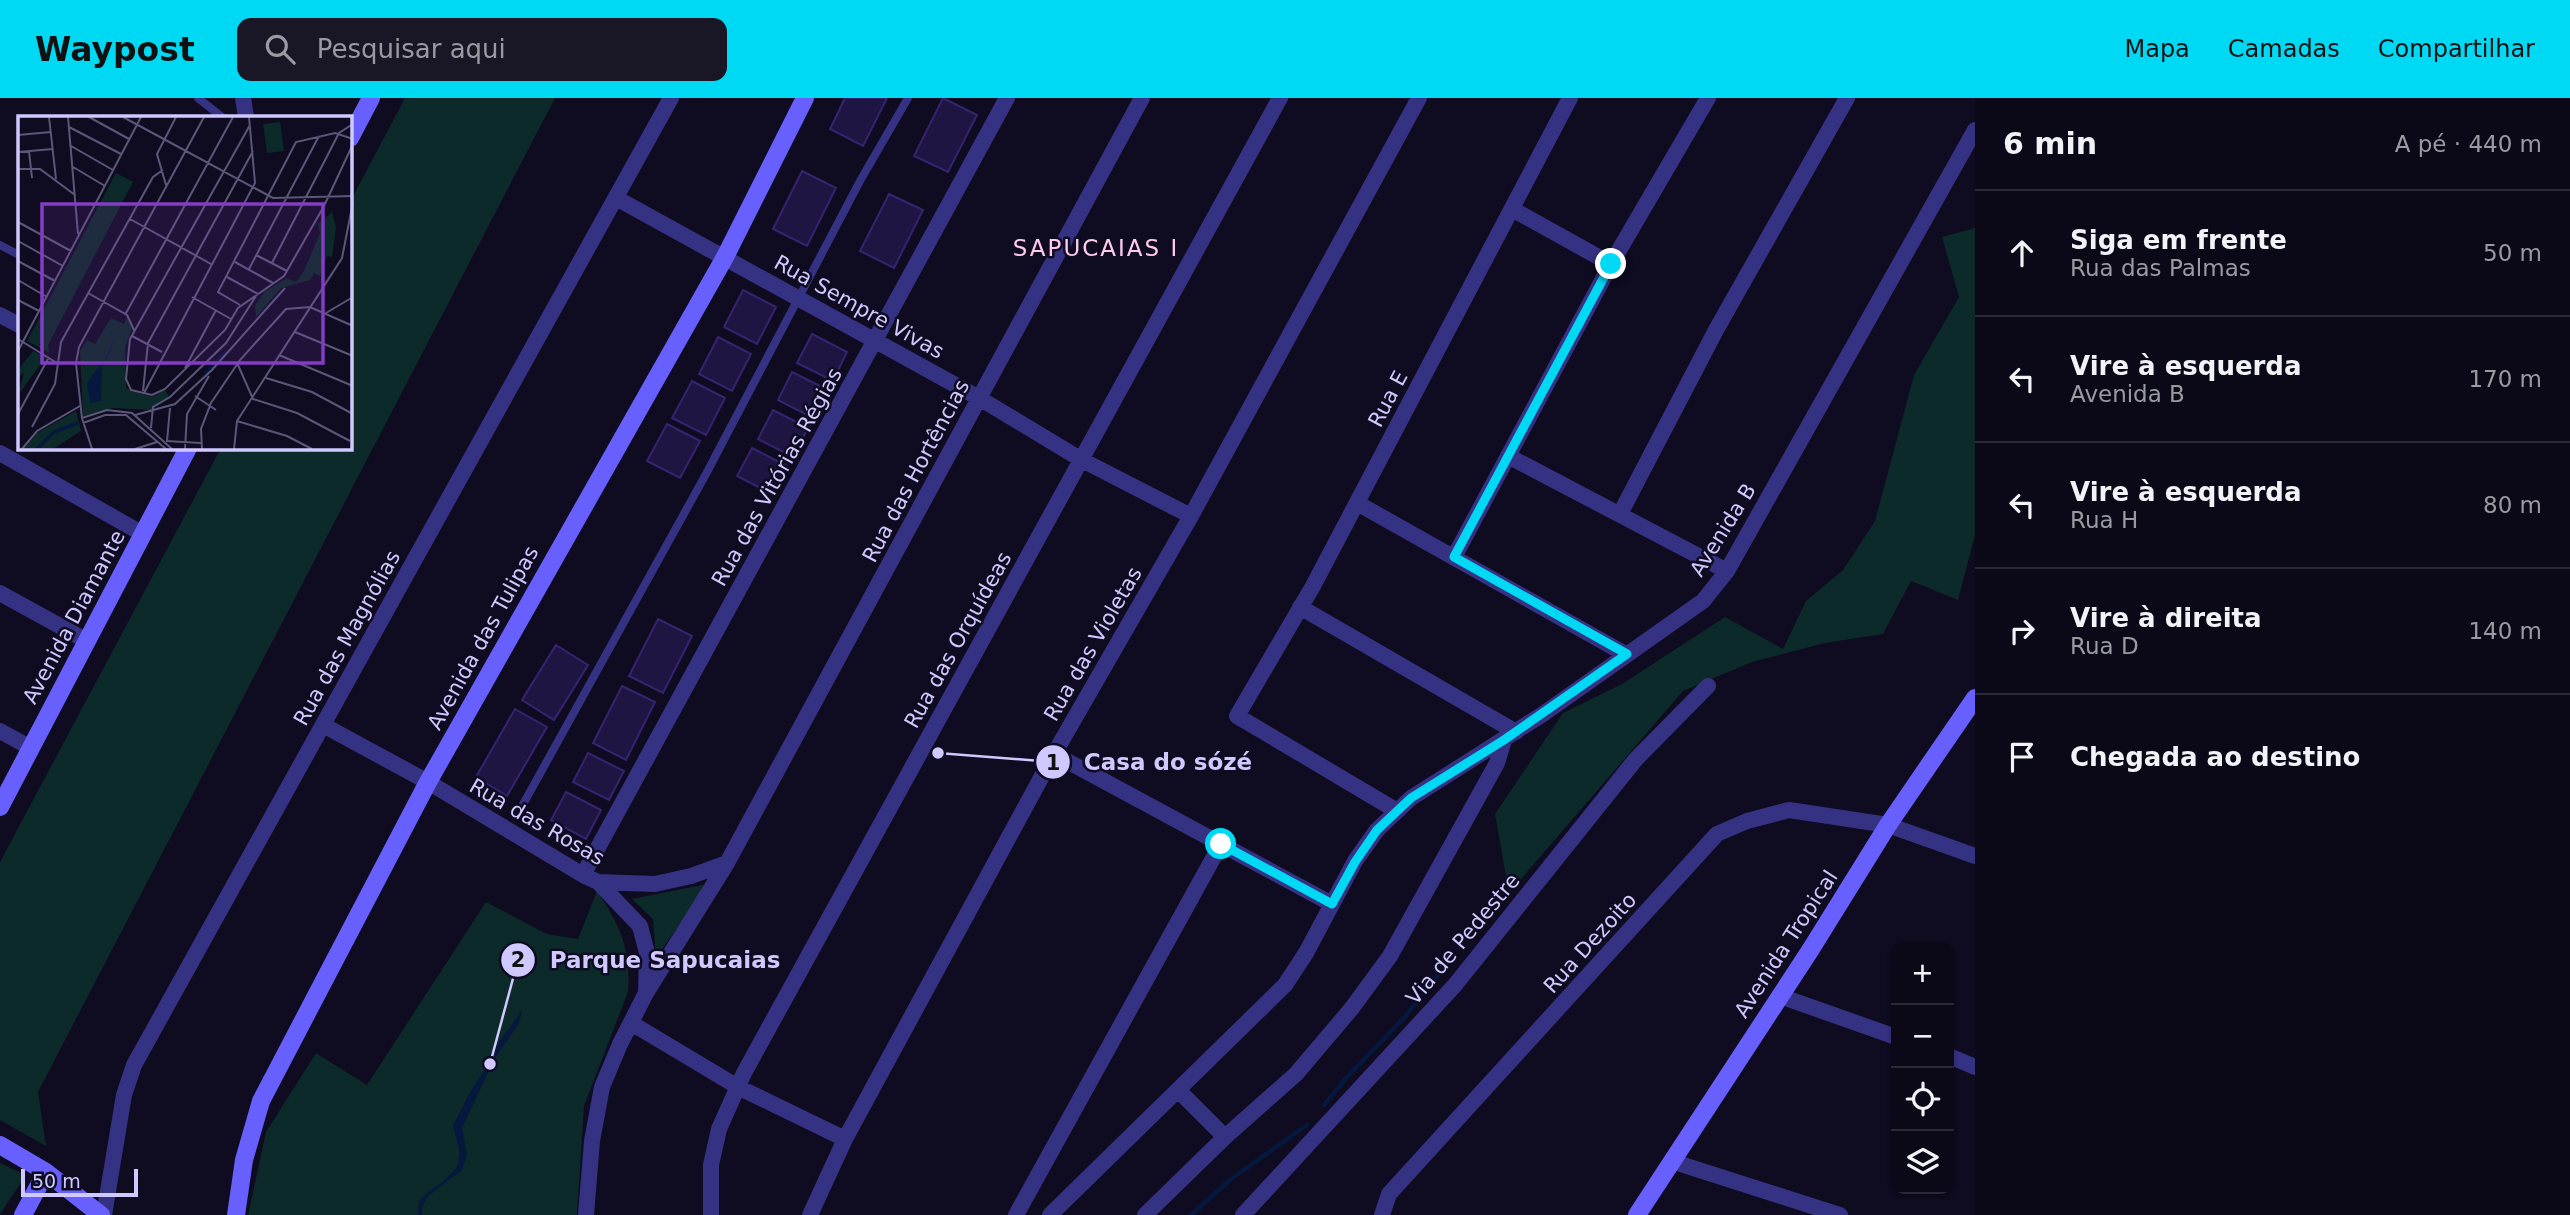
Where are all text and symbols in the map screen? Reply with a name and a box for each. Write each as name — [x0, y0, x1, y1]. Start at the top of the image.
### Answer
search box — [237, 18, 727, 81]
text: Waypost — [35, 30, 195, 69]
icon: search — [261, 30, 299, 68]
text: Pesquisar aqui — [317, 34, 506, 64]
text: Mapa — [2124, 35, 2190, 63]
text: Camadas — [2228, 35, 2340, 63]
text: Compartilhar — [2378, 35, 2535, 63]
inset map — [18, 116, 352, 450]
text: 6 min — [2003, 126, 2097, 161]
text: A pé · 440 m — [2395, 131, 2542, 157]
text: Siga em frente — [2070, 225, 2287, 255]
icon: ahead — [2003, 234, 2041, 272]
district label: SAPUCAIAS I — [1013, 235, 1179, 261]
text: 50 m — [2483, 240, 2542, 266]
route end — [1595, 248, 1626, 279]
street label: Rua Sempre Vivas — [770, 250, 948, 364]
text: Rua das Palmas — [2070, 255, 2251, 281]
text: Vire à esquerda — [2070, 351, 2302, 381]
icon: left — [2003, 360, 2041, 398]
street label: Rua das Vitórias Régias — [707, 364, 847, 590]
text: 170 m — [2468, 366, 2542, 392]
street label: Rua E — [1363, 367, 1413, 431]
street label: Rua das Hortências — [858, 376, 974, 566]
text: Avenida B — [2070, 381, 2185, 407]
text: Vire à esquerda — [2070, 477, 2302, 507]
street label: Avenida B — [1685, 479, 1761, 581]
icon: left — [2003, 486, 2041, 524]
text: 80 m — [2483, 492, 2542, 518]
text: Rua H — [2070, 507, 2138, 533]
street label: Avenida Diamante — [18, 526, 130, 708]
street label: Avenida das Tulipas — [423, 542, 543, 734]
street label: Rua das Magnólias — [289, 546, 405, 730]
street label: Rua das Orquídeas — [900, 548, 1016, 732]
street label: Rua das Violetas — [1039, 563, 1147, 725]
text: Vire à direita — [2070, 603, 2262, 633]
icon: right — [2003, 612, 2041, 650]
text: 140 m — [2468, 618, 2542, 644]
text: Rua D — [2070, 633, 2139, 659]
icon: arrive — [2003, 738, 2041, 776]
callout: Casa do sózé — [1035, 740, 1266, 784]
text: Chegada ao destino — [2070, 742, 2360, 772]
text: Casa do sózé — [1084, 749, 1252, 775]
text: 1 — [1046, 751, 1060, 775]
street label: Rua das Rosas — [465, 774, 609, 870]
route start — [1205, 828, 1236, 859]
street label: Avenida Tropical — [1729, 866, 1843, 1022]
street label: Via de Pedestre — [1401, 869, 1525, 1009]
street label: Rua Dezoito — [1539, 888, 1641, 998]
callout: Parque Sapucaias — [500, 938, 794, 982]
map controls — [1891, 942, 1954, 1194]
button: + — [1891, 942, 1954, 1005]
text: Parque Sapucaias — [550, 947, 780, 973]
text: 2 — [511, 948, 525, 972]
button: − — [1891, 1005, 1954, 1068]
button: locate — [1891, 1068, 1954, 1131]
button: layers — [1891, 1131, 1954, 1194]
scale bar — [21, 1166, 138, 1198]
text: 50 m — [32, 1170, 81, 1192]

